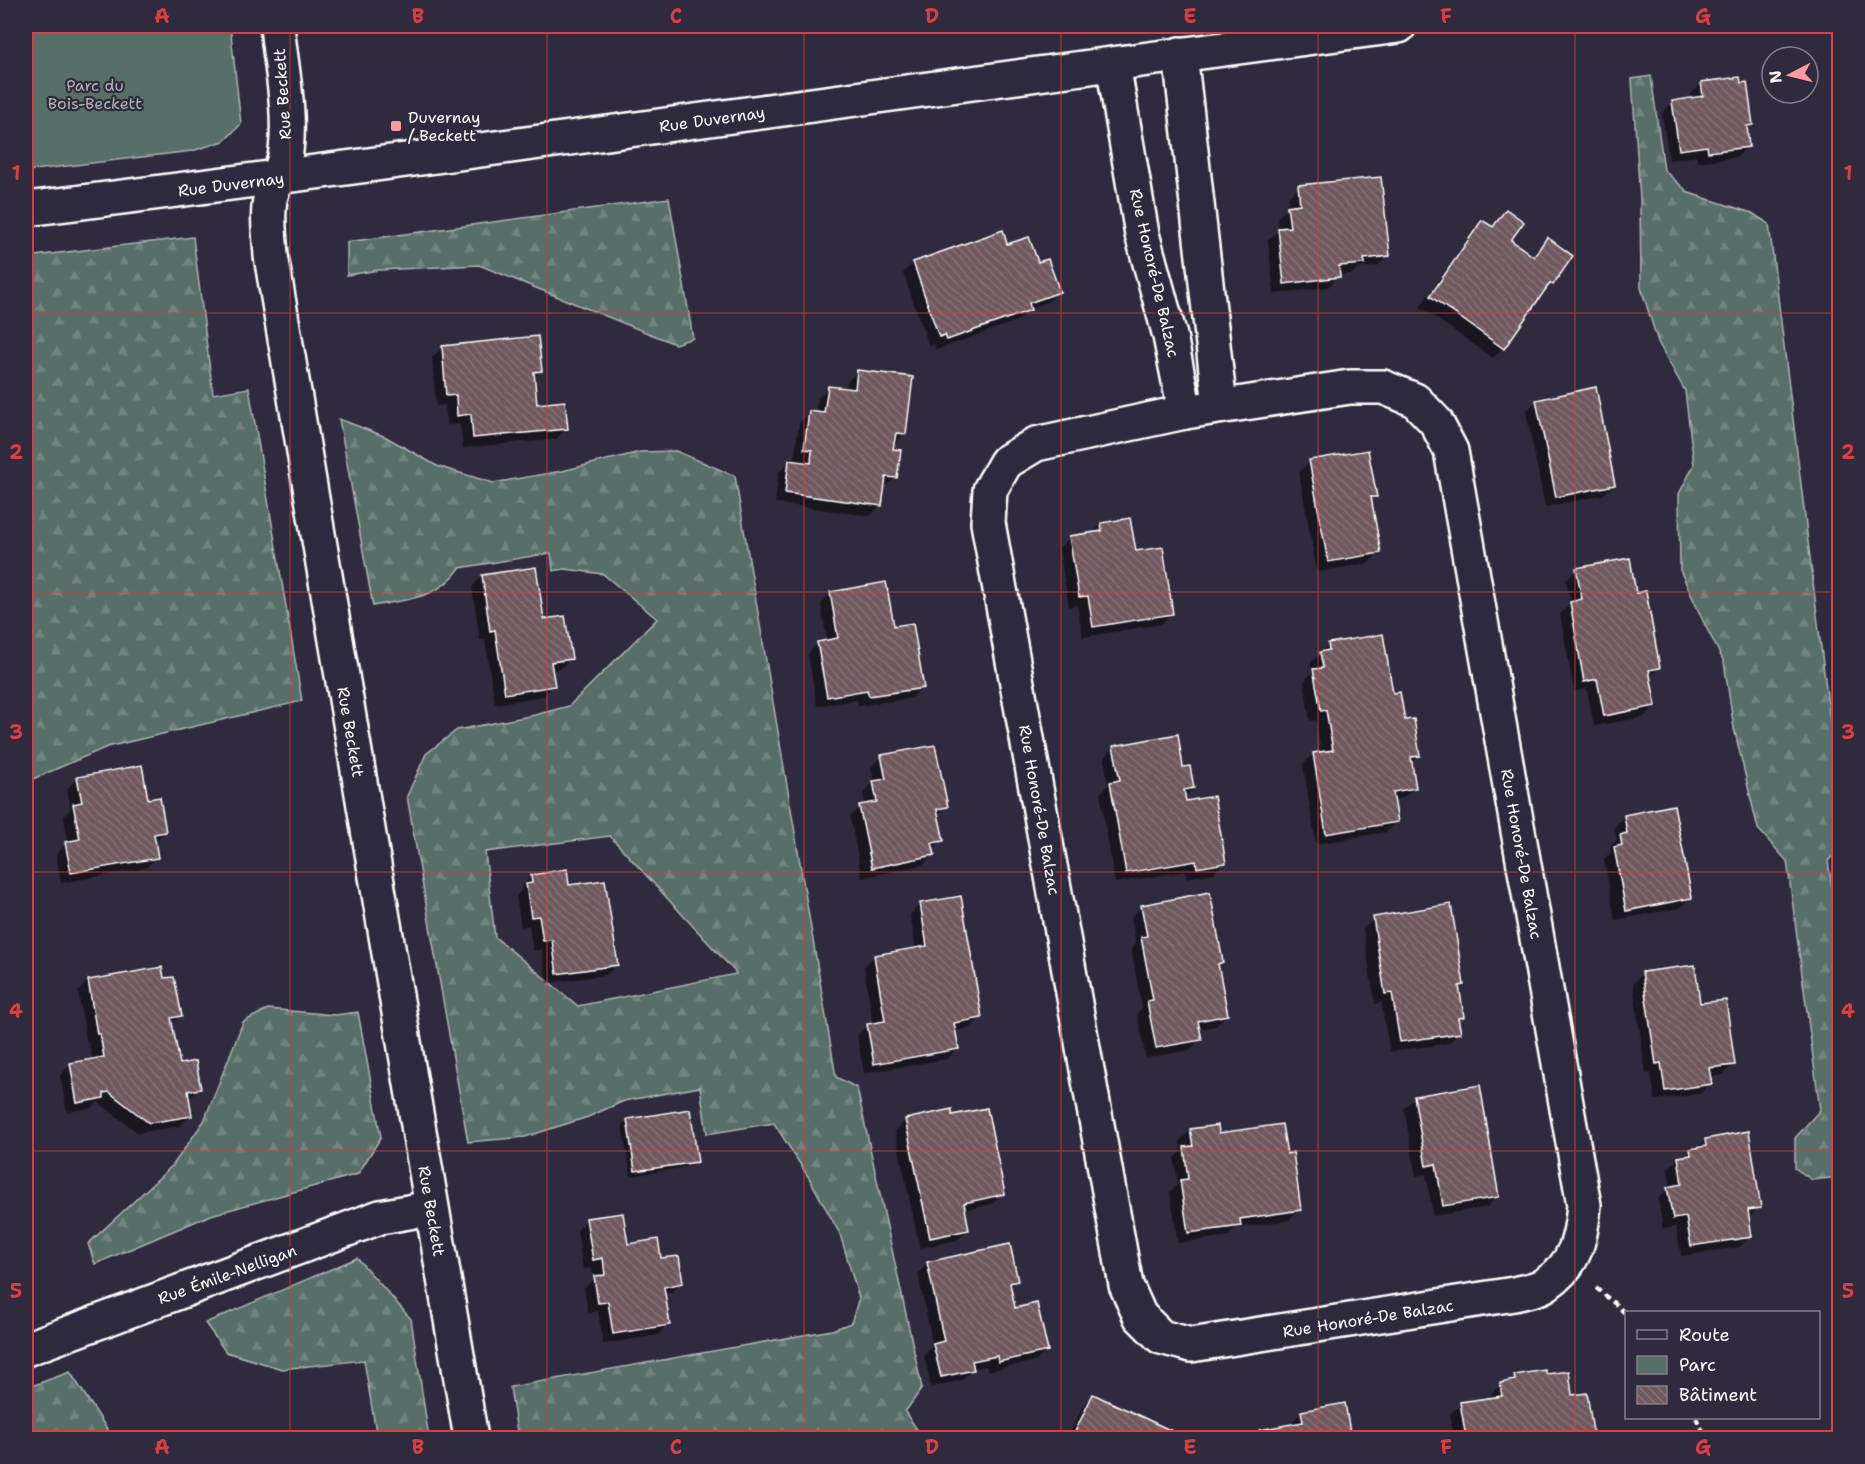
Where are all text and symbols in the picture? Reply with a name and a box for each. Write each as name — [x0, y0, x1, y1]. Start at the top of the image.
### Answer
text: A — [154, 3, 170, 29]
text: B — [412, 3, 424, 29]
text: C — [670, 3, 682, 29]
text: D — [925, 3, 939, 29]
text: E — [1183, 3, 1197, 29]
text: F — [1440, 3, 1452, 29]
text: G — [1695, 3, 1711, 29]
north arrow — [1760, 45, 1820, 105]
street label: Rue Beckett — [269, 48, 296, 140]
text: N — [1764, 69, 1787, 84]
park label: Parc du Bois-Beckett — [48, 75, 142, 114]
street label: Rue Duvernay — [658, 102, 766, 137]
place label: Duvernay / Beckett — [408, 107, 481, 146]
marker: Duvernay / Beckett — [389, 119, 403, 133]
text: 1 — [11, 160, 21, 186]
text: 1 — [1843, 160, 1853, 186]
street label: Rue Duvernay — [177, 168, 285, 201]
street label: Rue Honoré-De Balzac — [1125, 187, 1184, 359]
text: 2 — [9, 439, 23, 465]
text: 2 — [1841, 439, 1855, 465]
street label: Rue Beckett — [332, 685, 369, 779]
text: 3 — [9, 719, 23, 745]
text: 3 — [1841, 719, 1855, 745]
street label: Rue Honoré-De Balzac — [1014, 723, 1065, 897]
street label: Rue Honoré-De Balzac — [1496, 767, 1547, 941]
text: 4 — [9, 998, 23, 1024]
text: 4 — [1841, 998, 1855, 1024]
street label: Rue Beckett — [413, 1164, 450, 1258]
street label: Rue Émile-Nelligan — [155, 1240, 300, 1309]
text: 5 — [10, 1278, 22, 1304]
text: 5 — [1842, 1278, 1854, 1304]
street label: Rue Honoré-De Balzac — [1281, 1295, 1455, 1342]
legend — [1625, 1311, 1820, 1419]
text: Route — [1679, 1323, 1730, 1347]
text: Parc — [1679, 1353, 1716, 1377]
text: Bâtiment — [1679, 1383, 1757, 1407]
text: A — [154, 1434, 170, 1460]
text: B — [412, 1434, 424, 1460]
text: C — [670, 1434, 682, 1460]
text: D — [925, 1434, 939, 1460]
text: E — [1183, 1434, 1197, 1460]
text: F — [1440, 1434, 1452, 1460]
text: G — [1695, 1434, 1711, 1460]

